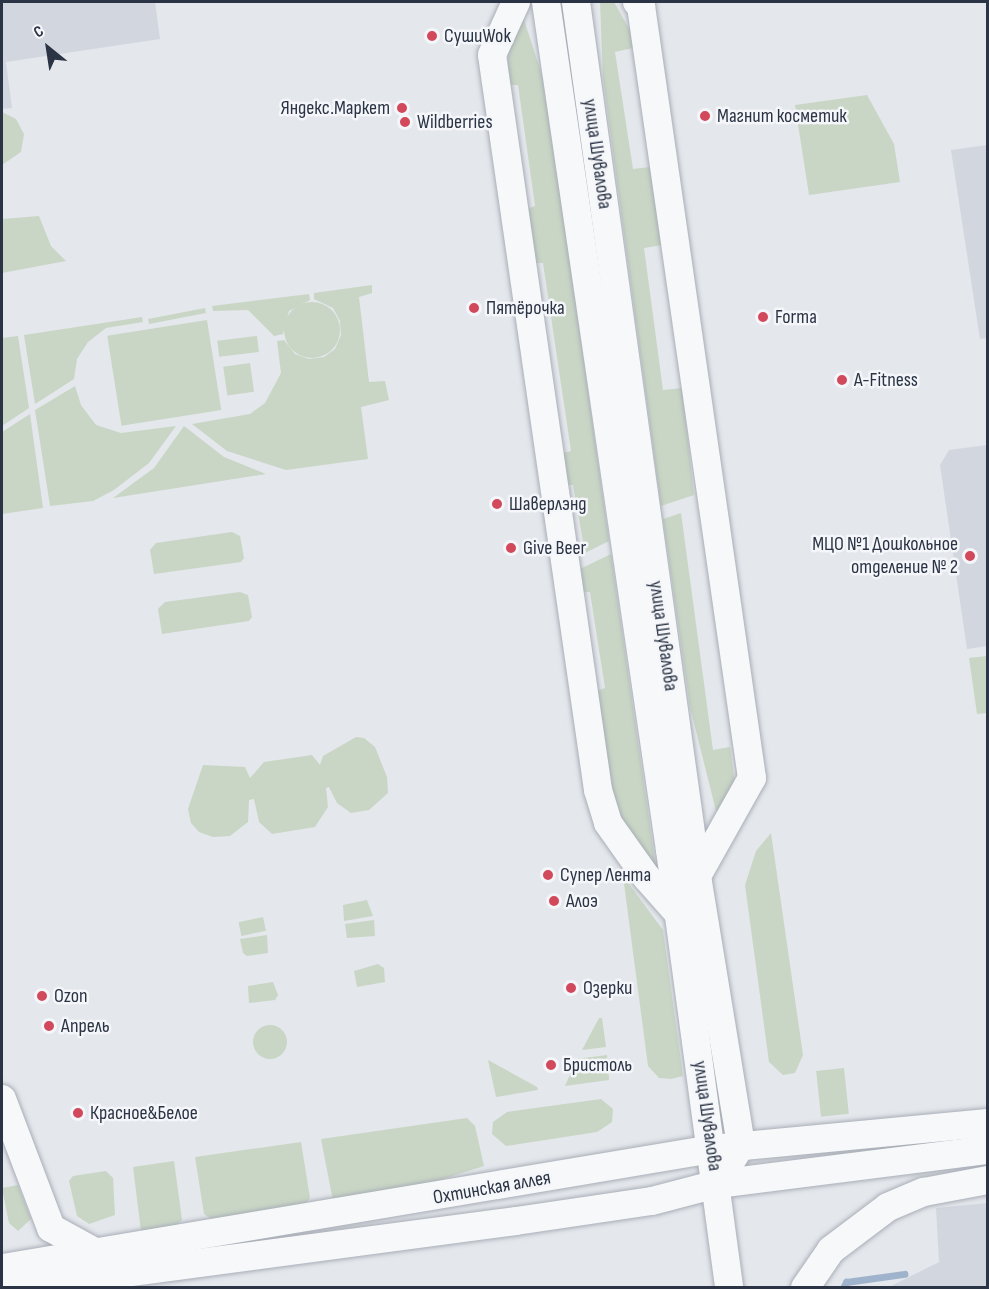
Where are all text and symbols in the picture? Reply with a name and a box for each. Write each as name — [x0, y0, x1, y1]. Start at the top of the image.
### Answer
north arrow — [18, 18, 78, 78]
text: С — [30, 22, 47, 42]
place label: СушиWok — [444, 24, 511, 48]
marker: СушиWok — [425, 29, 439, 43]
place label: Яндекс.Маркет — [280, 96, 390, 120]
street label: улица Шувалова — [577, 97, 617, 211]
marker: Яндекс.Маркет — [395, 101, 409, 115]
place label: Магнит косметик — [717, 104, 847, 128]
marker: Магнит косметик — [698, 109, 712, 123]
place label: Wildberries — [417, 110, 493, 134]
marker: Wildberries — [398, 115, 412, 129]
place label: Пятёрочка — [486, 296, 565, 320]
marker: Пятёрочка — [467, 301, 481, 315]
place label: Forma — [775, 305, 817, 329]
marker: Forma — [756, 310, 770, 324]
place label: A-Fitness — [854, 368, 918, 392]
marker: A-Fitness — [835, 373, 849, 387]
place label: Шаверлэнд — [509, 492, 587, 516]
marker: Шаверлэнд — [490, 497, 504, 511]
place label: МЦО №1 Дошкольное отделение № 2 — [812, 532, 958, 579]
place label: Give Beer — [523, 536, 586, 560]
marker: Give Beer — [504, 541, 518, 555]
marker: МЦО №1 Дошкольное отделение № 2 — [963, 549, 977, 563]
street label: улица Шувалова — [643, 579, 683, 693]
place label: Супер Лента — [560, 863, 651, 887]
marker: Супер Лента — [541, 868, 555, 882]
place label: Алоэ — [566, 889, 598, 913]
marker: Алоэ — [547, 894, 561, 908]
place label: Озерки — [583, 976, 632, 1000]
marker: Озерки — [564, 981, 578, 995]
place label: Ozon — [54, 984, 88, 1008]
marker: Ozon — [35, 989, 49, 1003]
place label: Апрель — [61, 1014, 110, 1038]
marker: Апрель — [42, 1019, 56, 1033]
place label: Бристоль — [563, 1053, 632, 1077]
marker: Бристоль — [544, 1058, 558, 1072]
street label: улица Шувалова — [687, 1059, 727, 1173]
place label: Красное&Белое — [90, 1101, 198, 1125]
marker: Красное&Белое — [71, 1106, 85, 1120]
street label: Охтинская аллея — [431, 1166, 553, 1210]

